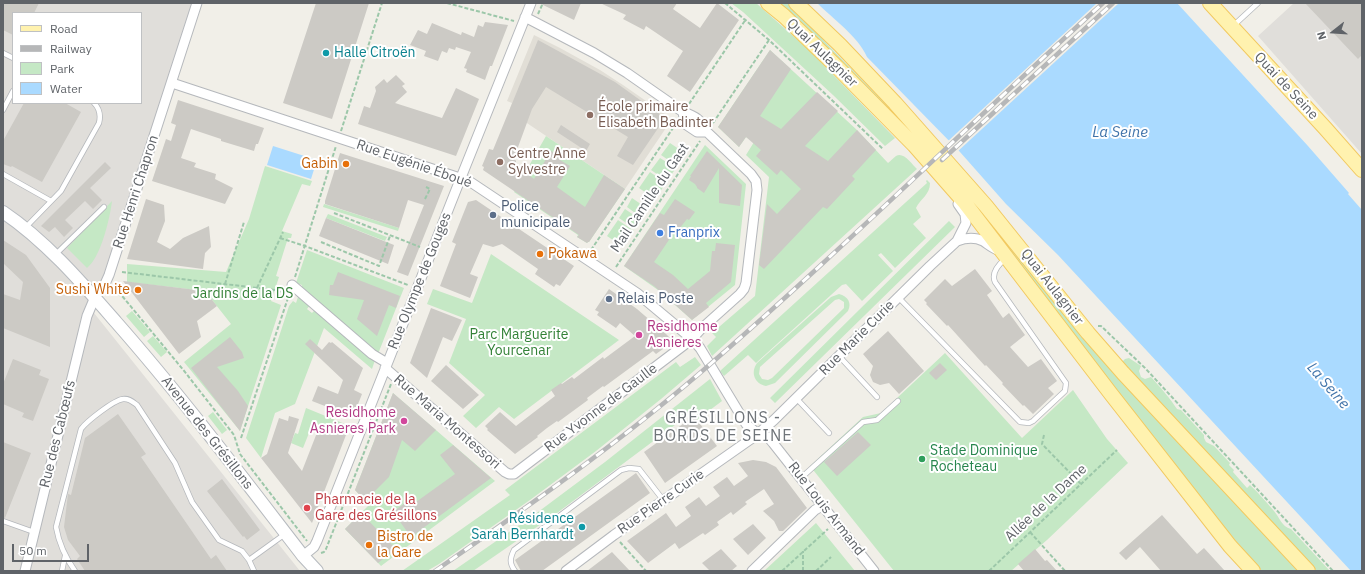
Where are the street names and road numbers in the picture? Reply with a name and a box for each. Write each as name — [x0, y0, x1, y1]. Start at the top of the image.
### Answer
street label: Quai Aulagnier — [783, 15, 861, 91]
street label: Quai de Seine — [1250, 49, 1322, 123]
street label: Rue Henri Chapron — [110, 133, 162, 251]
street label: Rue Eugénie Éboué — [354, 136, 474, 192]
street label: Mail Camille du Gast — [607, 140, 693, 256]
street label: Rue Olympe de Gouges — [385, 210, 455, 352]
street label: Quai Aulagnier — [1017, 246, 1087, 328]
street label: Rue Marie Curie — [816, 297, 898, 379]
street label: Rue Yvonne de Gaulle — [541, 360, 661, 456]
street label: Rue Maria Montessori — [390, 371, 504, 473]
street label: Avenue des Grésillons — [158, 373, 256, 493]
street label: Rue des Cabœufs — [36, 378, 80, 490]
street label: Rue Louis Armand — [784, 459, 868, 559]
street label: Allée de la Dame — [1002, 461, 1090, 545]
street label: Rue Pierre Curie — [615, 466, 707, 538]

